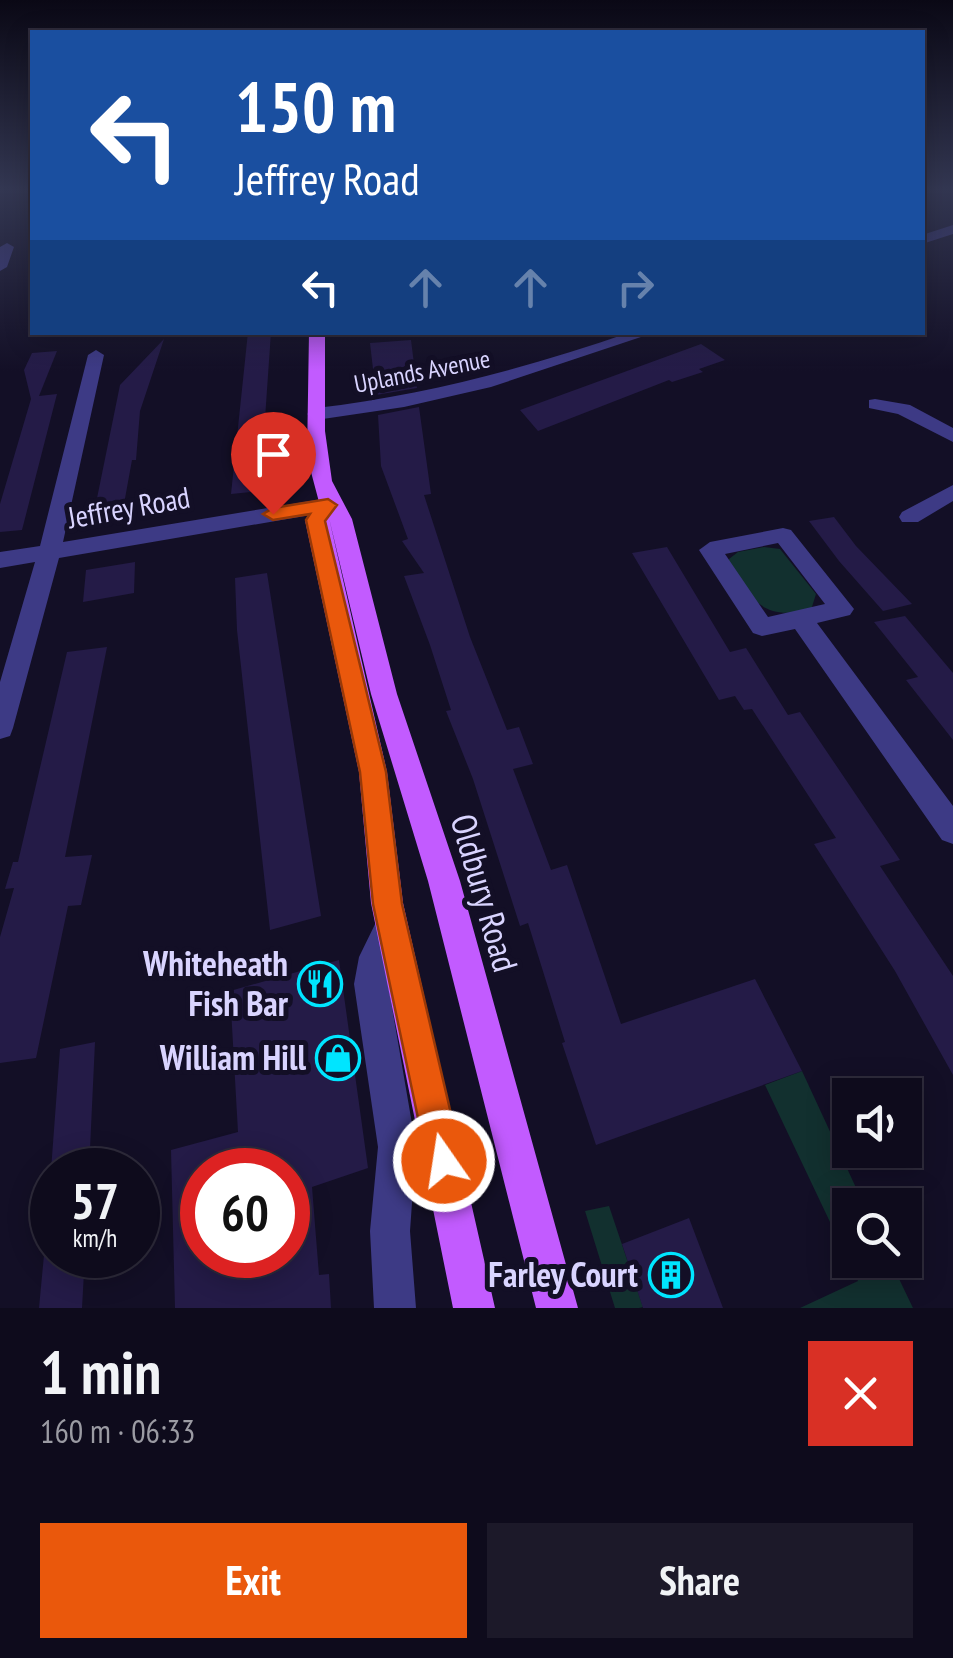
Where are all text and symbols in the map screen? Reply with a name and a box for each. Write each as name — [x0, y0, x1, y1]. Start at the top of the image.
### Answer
text: 150 m — [235, 61, 396, 151]
icon: left — [70, 70, 200, 200]
text: Jeffrey Road — [235, 149, 420, 207]
icon: left — [293, 260, 348, 315]
icon: ahead — [398, 260, 453, 315]
icon: ahead — [503, 260, 558, 315]
icon: right — [608, 260, 663, 315]
street label: Uplands Avenue — [351, 342, 493, 400]
pin — [231, 412, 316, 515]
icon: arrive — [246, 427, 301, 482]
street label: Jeffrey Road — [64, 477, 193, 537]
street label: Oldbury Road — [441, 809, 529, 977]
place label: Whiteheath Fish Bar — [142, 940, 289, 1026]
restaurant icon: Whiteheath Fish Bar — [297, 961, 343, 1007]
place label: William Hill — [159, 1034, 306, 1080]
shop icon: William Hill — [315, 1035, 361, 1081]
map controls — [832, 1078, 922, 1278]
button: sound — [832, 1078, 922, 1168]
position arrow — [392, 1109, 496, 1213]
speed limit sign: 60 — [180, 1148, 310, 1278]
text: 57 — [71, 1168, 119, 1233]
button: search — [832, 1188, 922, 1278]
text: km/h — [73, 1222, 117, 1254]
place label: Farley Court — [488, 1251, 638, 1297]
building icon: Farley Court — [648, 1252, 694, 1298]
text: 1 min — [40, 1333, 161, 1411]
button: close — [808, 1341, 913, 1446]
text: 160 m · 06:33 — [40, 1410, 195, 1452]
button: Exit — [40, 1523, 467, 1638]
button: Share — [487, 1523, 913, 1638]

